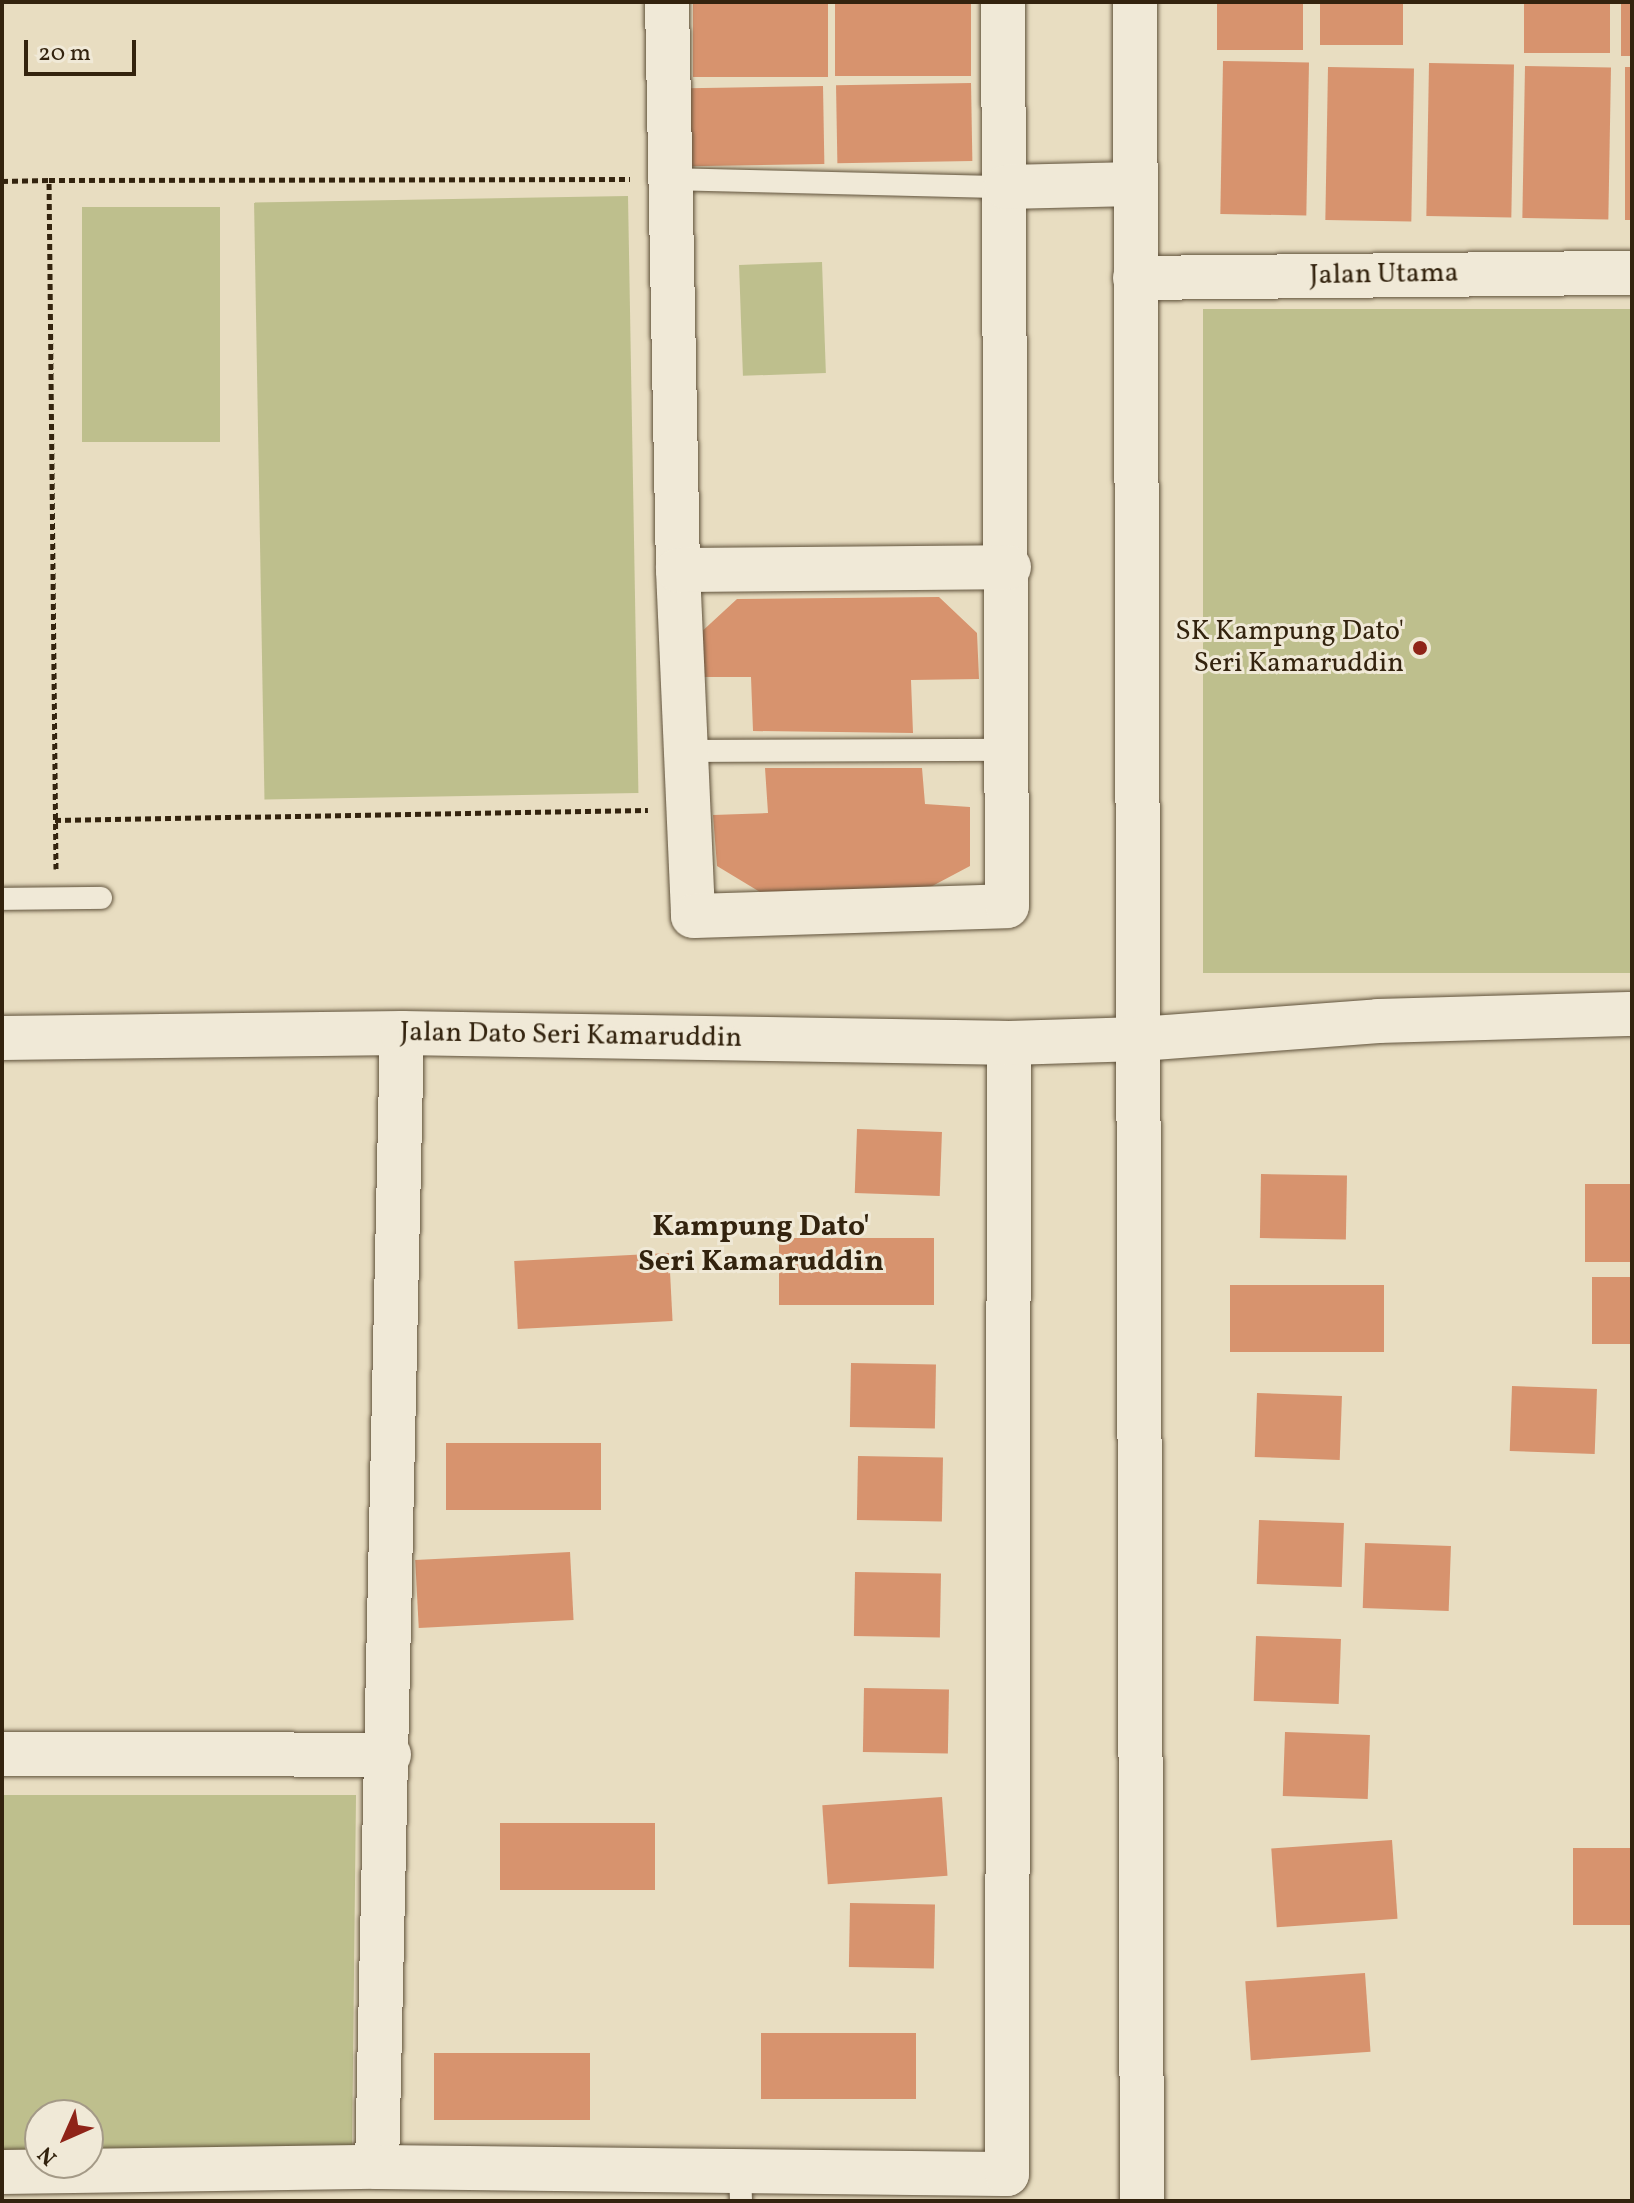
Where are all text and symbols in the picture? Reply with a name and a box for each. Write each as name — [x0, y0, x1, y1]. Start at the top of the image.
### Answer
scale bar — [28, 24, 140, 74]
text: 20 m — [38, 37, 91, 71]
street label: Jalan Utama — [1309, 257, 1459, 293]
place label: SK Kampung Dato' Seri Kamaruddin — [1175, 615, 1404, 681]
marker: SK Kampung Dato' Seri Kamaruddin — [1411, 639, 1429, 657]
street label: Jalan Dato Seri Kamaruddin — [400, 1016, 742, 1056]
district label: Kampung Dato' Seri Kamaruddin — [638, 1209, 884, 1280]
north arrow — [24, 2099, 104, 2179]
text: N — [31, 2138, 65, 2172]

